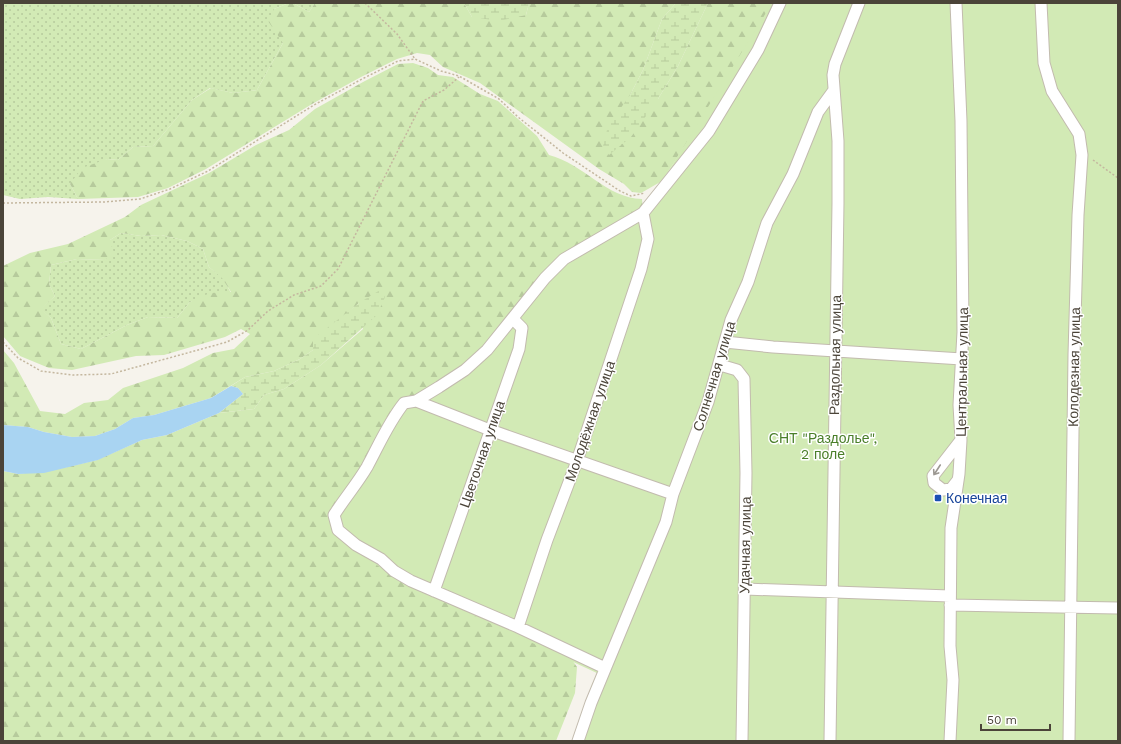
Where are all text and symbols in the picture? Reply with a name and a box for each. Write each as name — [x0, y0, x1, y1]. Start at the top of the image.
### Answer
street label: Раздольная улица — [826, 295, 844, 415]
street label: Центральная улица — [953, 307, 971, 437]
street label: Колодезная улица — [1065, 307, 1083, 427]
street label: Солнечная улица — [690, 319, 738, 433]
street label: Молодёжная улица — [562, 358, 618, 484]
street label: Цветочная улица — [456, 398, 508, 510]
park label: СНТ "Раздолье", 2 поле — [769, 430, 877, 462]
one-way arrow — [933, 465, 941, 476]
place label: Конечная — [946, 490, 1007, 506]
marker: Конечная — [933, 493, 943, 503]
street label: Удачная улица — [736, 496, 754, 594]
scale bar — [981, 706, 1050, 732]
text: 50 m — [987, 713, 1017, 727]

